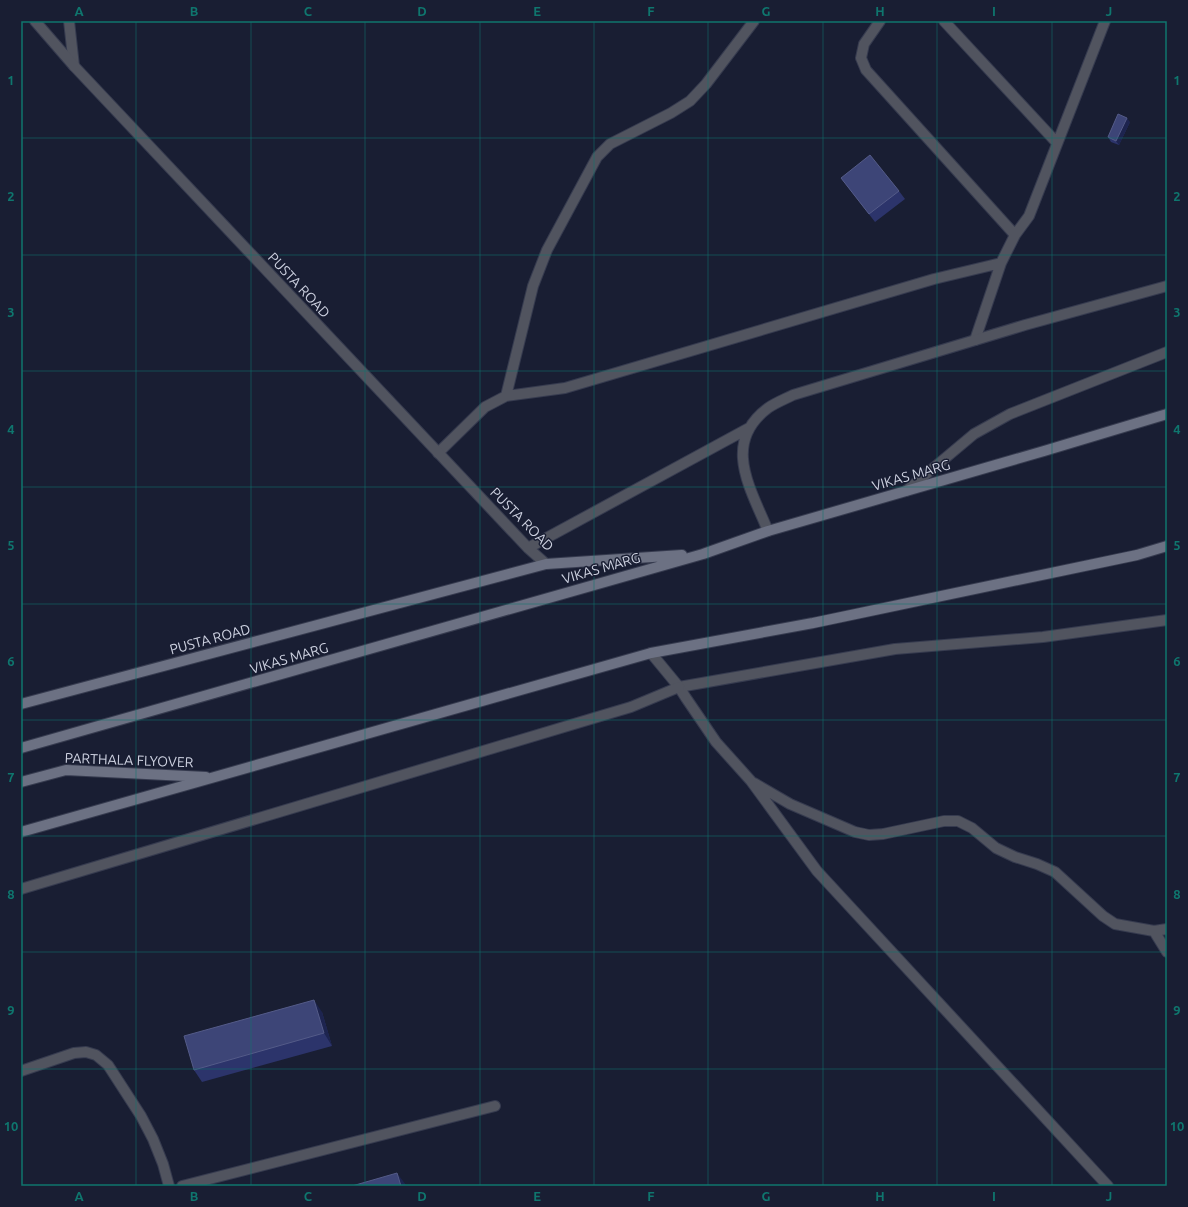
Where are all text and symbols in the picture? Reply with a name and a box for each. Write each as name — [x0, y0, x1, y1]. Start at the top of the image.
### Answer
text: A — [74, 4, 84, 18]
text: B — [190, 4, 199, 18]
text: C — [304, 4, 313, 18]
text: D — [417, 4, 427, 18]
text: E — [533, 4, 541, 18]
text: F — [647, 4, 655, 18]
text: G — [762, 4, 771, 18]
text: H — [875, 4, 885, 18]
text: I — [992, 4, 996, 18]
text: J — [1106, 4, 1112, 18]
text: 1 — [7, 73, 15, 87]
text: 1 — [1173, 73, 1181, 87]
text: 2 — [7, 189, 15, 203]
text: 2 — [1173, 189, 1181, 203]
street label: PUSTA ROAD — [265, 249, 333, 321]
text: 3 — [7, 305, 15, 319]
text: 3 — [1173, 305, 1181, 319]
text: 4 — [7, 422, 15, 436]
text: 4 — [1173, 422, 1181, 436]
street label: VIKAS MARG — [870, 456, 952, 494]
street label: PUSTA ROAD — [487, 484, 557, 554]
text: 5 — [7, 538, 15, 552]
text: 5 — [1173, 538, 1181, 552]
street label: VIKAS MARG — [560, 549, 642, 587]
street label: PUSTA ROAD — [168, 621, 252, 657]
street label: VIKAS MARG — [248, 639, 330, 677]
text: 6 — [7, 654, 15, 668]
text: 6 — [1173, 654, 1181, 668]
street label: PARTHALA FLYOVER — [64, 750, 194, 770]
text: 7 — [7, 770, 15, 784]
text: 7 — [1173, 770, 1181, 784]
text: 8 — [7, 887, 15, 901]
text: 8 — [1173, 887, 1181, 901]
text: 9 — [7, 1003, 15, 1017]
text: 9 — [1173, 1003, 1181, 1017]
text: 10 — [4, 1119, 18, 1133]
text: 10 — [1170, 1119, 1184, 1133]
text: A — [74, 1189, 84, 1203]
text: B — [190, 1189, 199, 1203]
text: C — [304, 1189, 313, 1203]
text: D — [417, 1189, 427, 1203]
text: E — [533, 1189, 541, 1203]
text: F — [647, 1189, 655, 1203]
text: G — [762, 1189, 771, 1203]
text: H — [875, 1189, 885, 1203]
text: I — [992, 1189, 996, 1203]
text: J — [1106, 1189, 1112, 1203]

